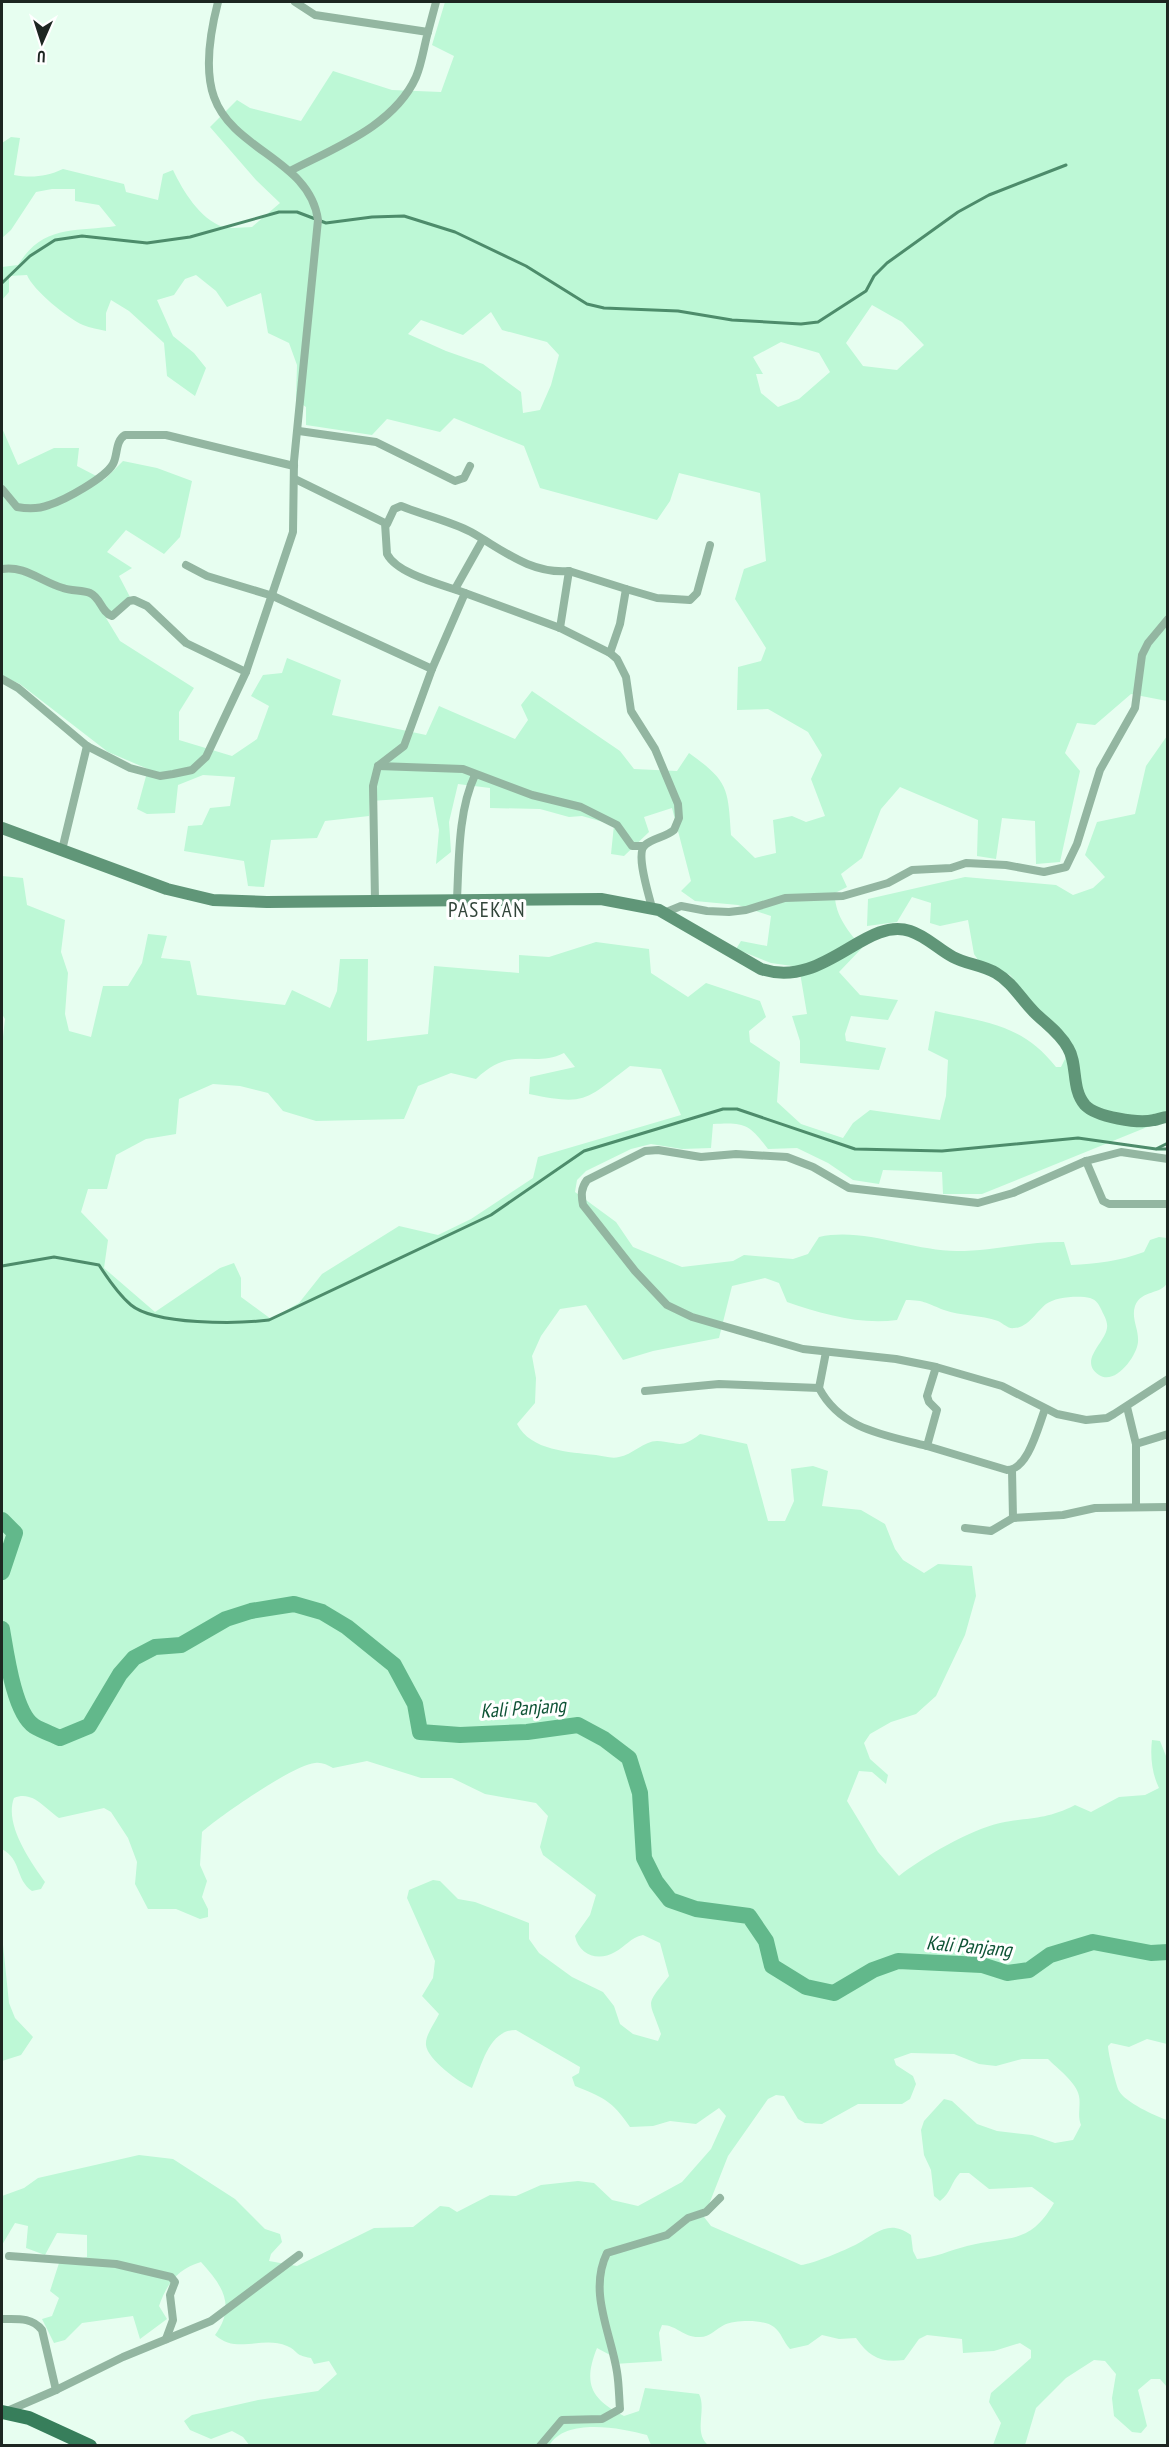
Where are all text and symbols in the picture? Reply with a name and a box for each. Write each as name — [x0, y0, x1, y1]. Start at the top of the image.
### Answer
north arrow — [12, 12, 72, 72]
text: U — [37, 47, 46, 67]
district label: PASEKAN — [448, 896, 526, 923]
water label: Kali Panjang — [479, 1692, 568, 1724]
water label: Kali Panjang — [925, 1929, 1014, 1963]

